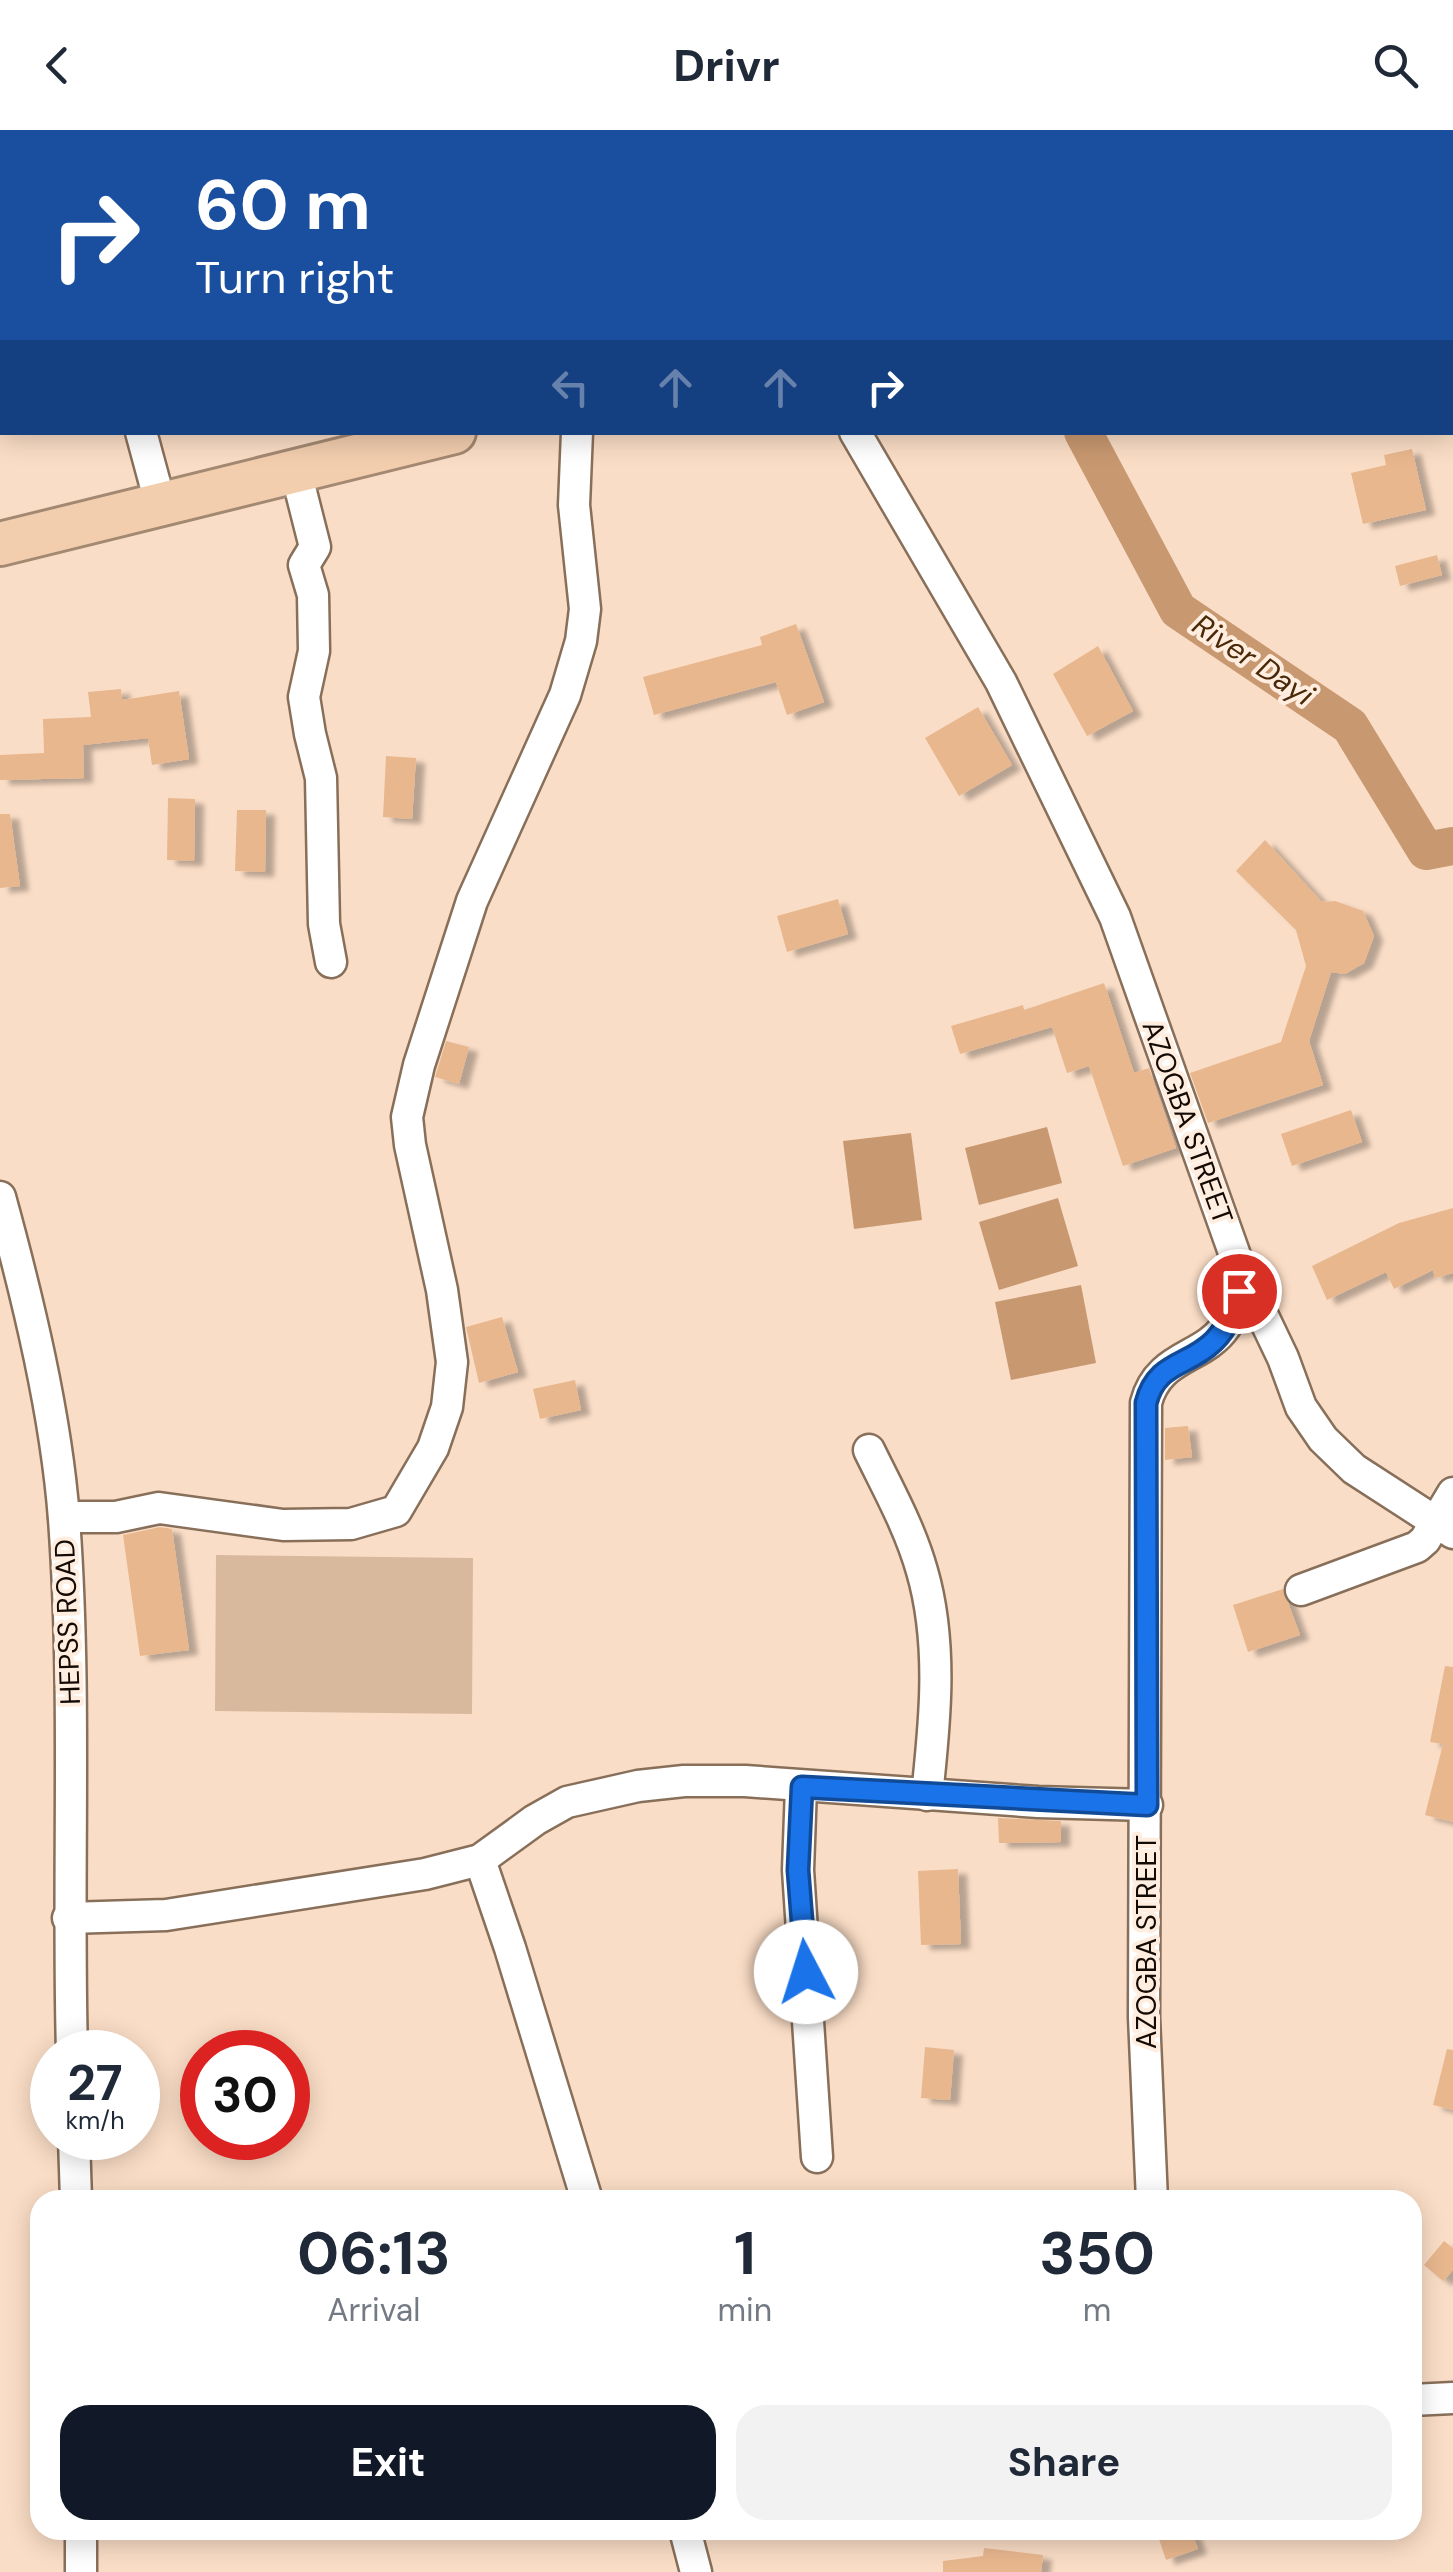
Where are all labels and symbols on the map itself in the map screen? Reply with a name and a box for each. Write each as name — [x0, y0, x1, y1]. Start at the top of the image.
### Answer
water label: River Dayi — [1185, 605, 1322, 715]
street label: AZOGBA STREET — [1134, 1015, 1242, 1229]
pin — [1197, 1249, 1282, 1334]
street label: HEPSS ROAD — [46, 1538, 89, 1705]
street label: AZOGBA STREET — [1128, 1835, 1165, 2049]
position arrow — [754, 1920, 858, 2024]
speed limit sign: 30 — [180, 2030, 310, 2160]

